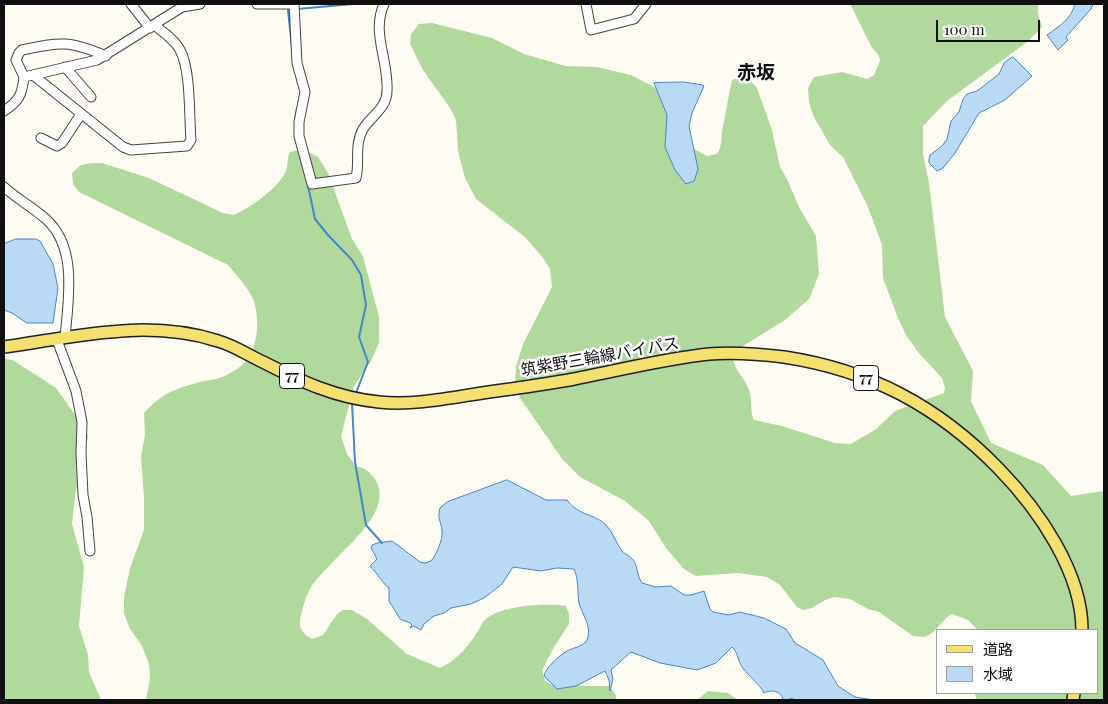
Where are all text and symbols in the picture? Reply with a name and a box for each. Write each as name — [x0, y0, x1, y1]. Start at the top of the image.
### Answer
scale bar — [938, 10, 1042, 42]
text: 100 m — [944, 19, 985, 39]
district label: 赤坂 — [737, 62, 775, 84]
street label: 筑紫野三輪線バイパス — [520, 334, 680, 380]
road number: 77 — [280, 364, 304, 388]
road number: 77 — [854, 366, 878, 390]
legend — [936, 629, 1098, 694]
text: 道路 — [983, 639, 1013, 659]
text: 水域 — [983, 664, 1013, 684]

